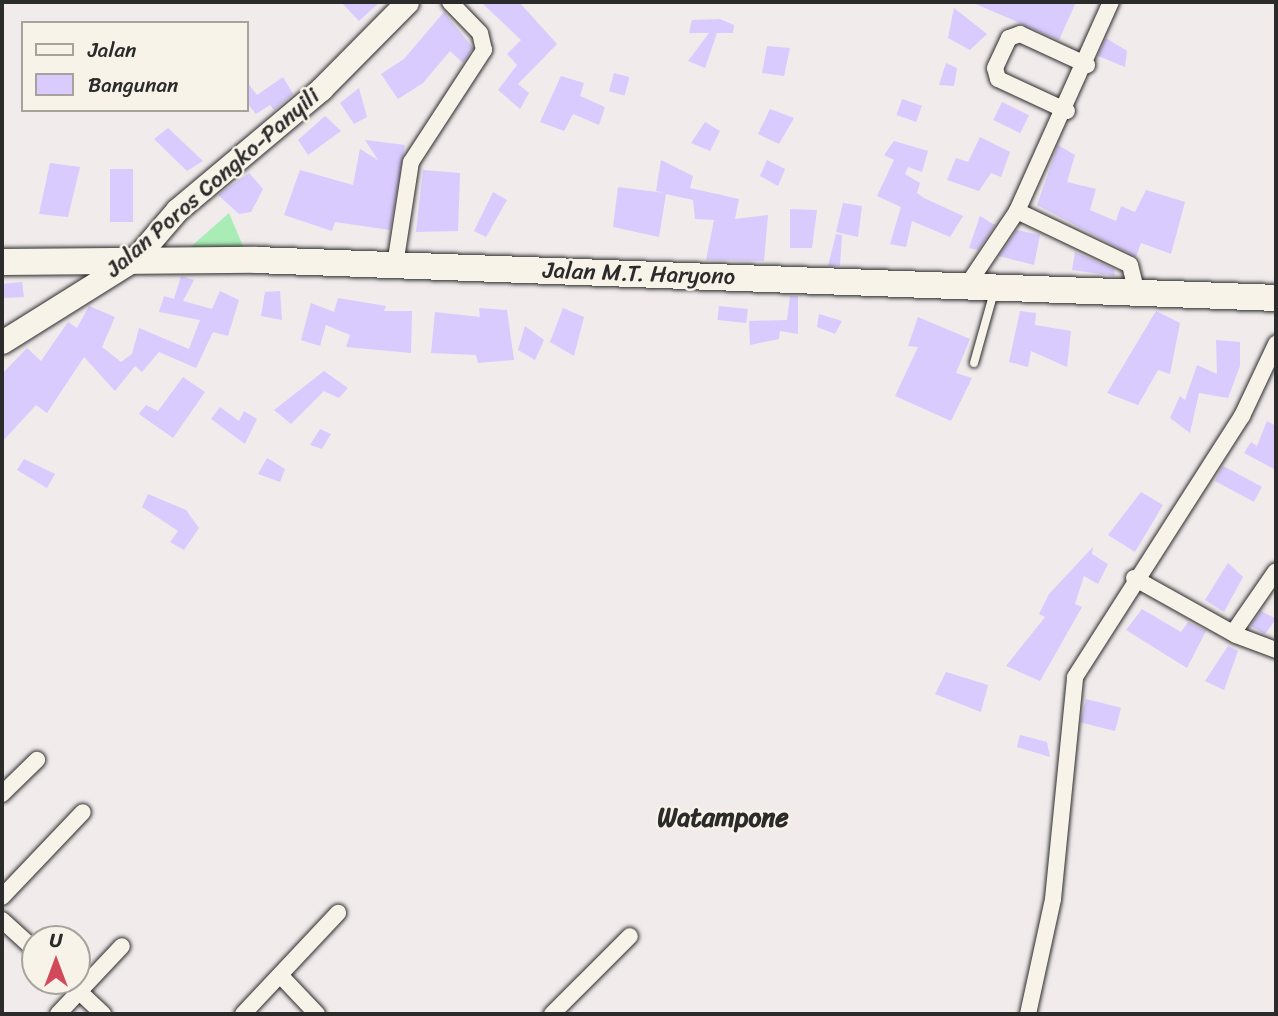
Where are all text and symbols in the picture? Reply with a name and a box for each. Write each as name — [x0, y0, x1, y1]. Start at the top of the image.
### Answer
legend — [21, 21, 248, 112]
text: Jalan — [88, 31, 136, 69]
text: Bangunan — [88, 66, 178, 104]
street label: Jalan Poros Congko-Panyili — [100, 82, 326, 284]
street label: Jalan M.T. Haryono — [543, 257, 735, 291]
district label: Watampone — [657, 802, 789, 834]
text: U — [50, 924, 62, 957]
north arrow — [21, 925, 91, 995]

